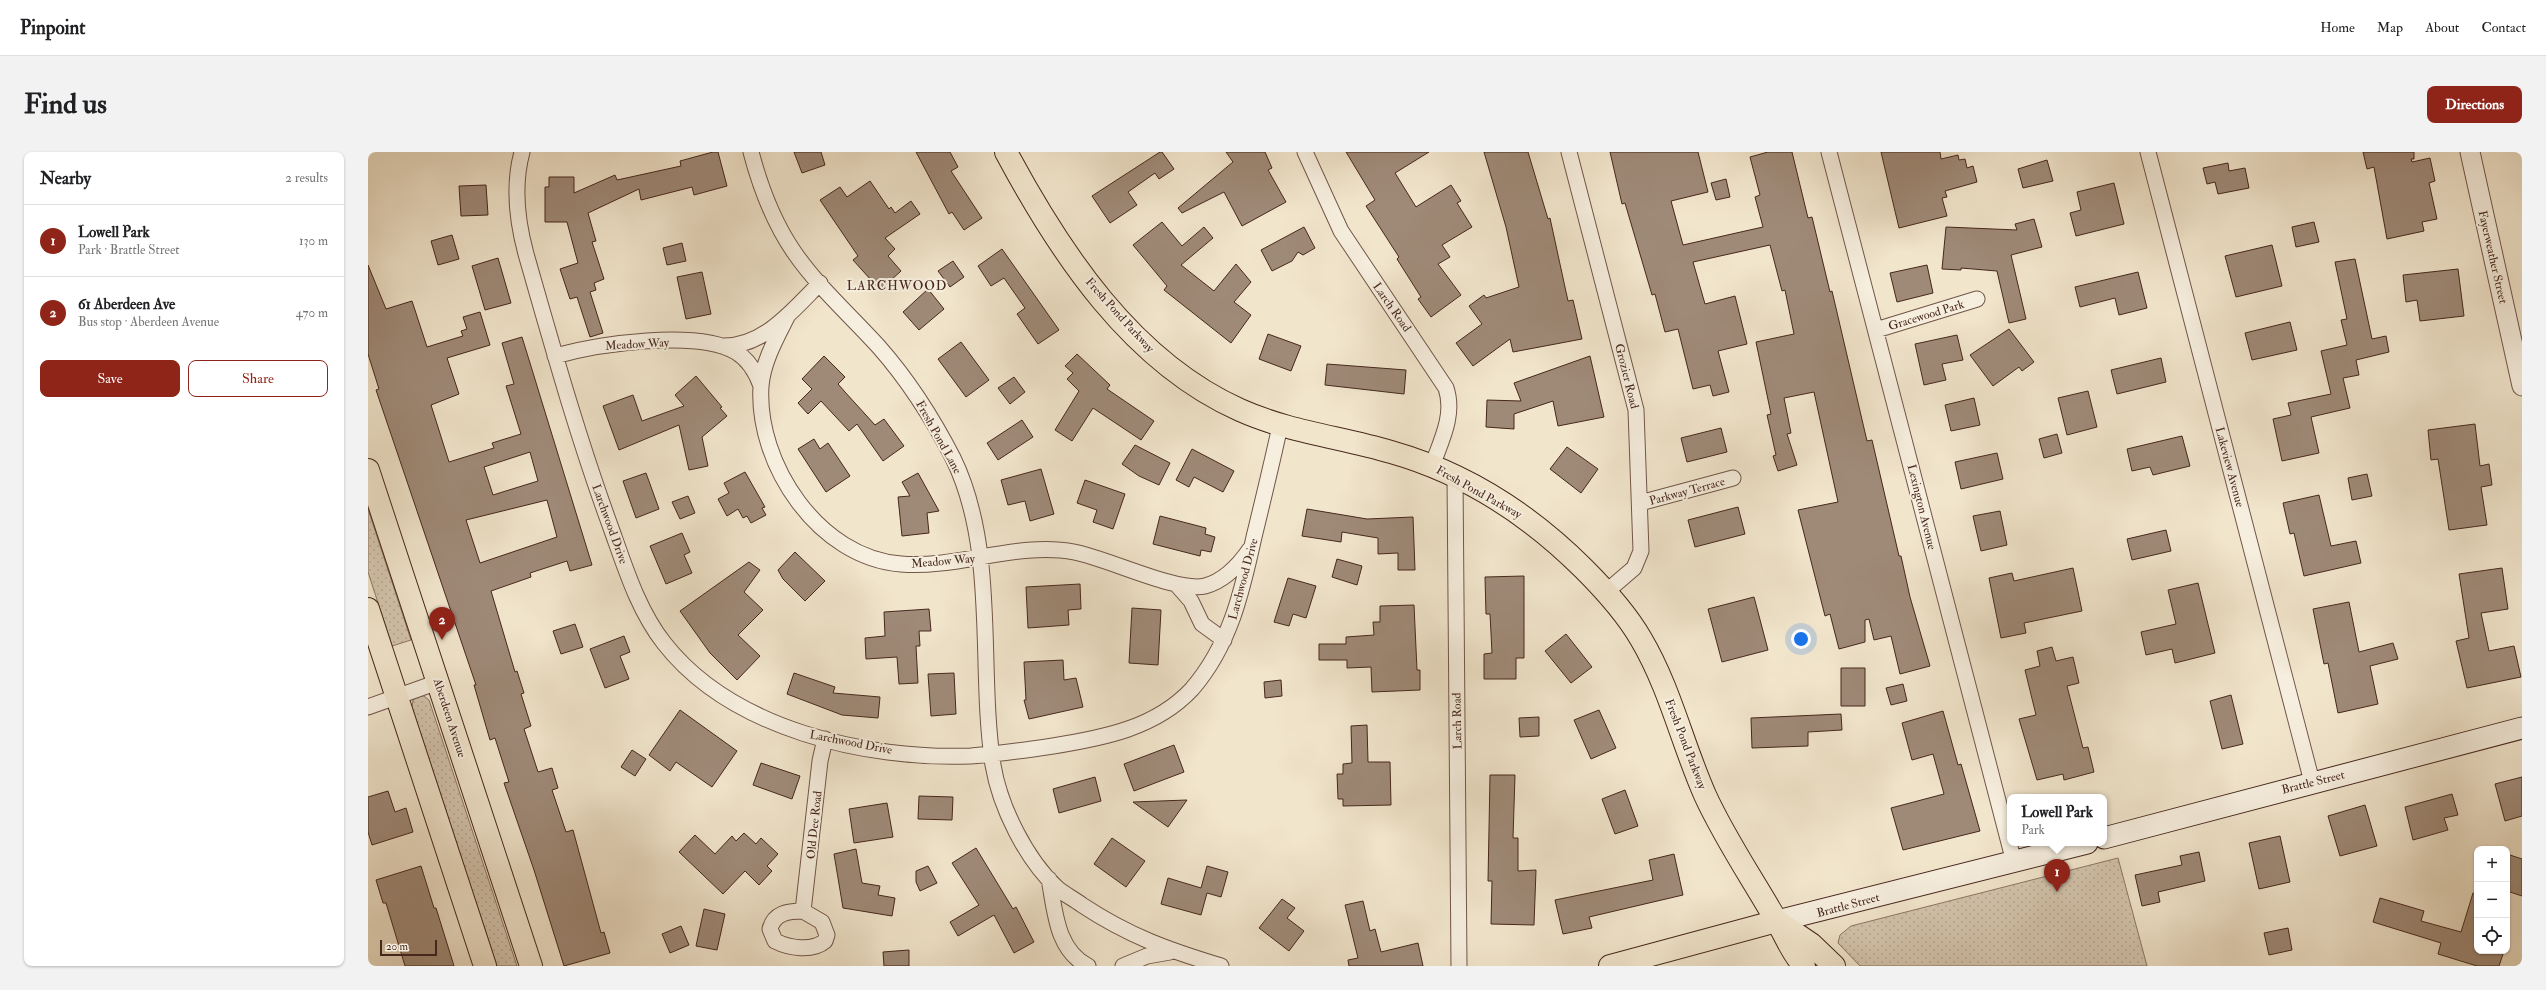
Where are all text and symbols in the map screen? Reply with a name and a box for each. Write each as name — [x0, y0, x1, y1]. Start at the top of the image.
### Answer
text: Pinpoint — [20, 16, 85, 40]
text: Home — [2320, 19, 2355, 36]
text: Map — [2377, 19, 2403, 36]
text: About — [2425, 19, 2459, 36]
text: Contact — [2481, 19, 2526, 36]
button: Directions — [2427, 86, 2522, 123]
text: Find us — [24, 87, 107, 122]
text: Nearby — [40, 168, 91, 189]
text: 2 results — [285, 170, 328, 186]
street label: Fayerweather Street — [2475, 209, 2511, 305]
text: Lowell Park — [78, 223, 150, 242]
text: 1 — [51, 233, 55, 249]
text: 130 m — [299, 233, 328, 249]
text: Park · Brattle Street — [78, 242, 180, 258]
street label: Fresh Pond Parkway — [1082, 275, 1158, 356]
district label: LARCHWOOD — [847, 278, 947, 294]
street label: Larch Road — [1369, 280, 1414, 335]
text: 61 Aberdeen Ave — [78, 295, 175, 314]
street label: Gracewood Park — [1886, 297, 1966, 334]
text: 2 — [50, 305, 56, 321]
text: 470 m — [296, 305, 328, 321]
text: Bus stop · Aberdeen Avenue — [78, 314, 219, 330]
street label: Meadow Way — [605, 335, 670, 354]
street label: Grozier Road — [1611, 342, 1642, 410]
button: Save — [40, 360, 180, 397]
button: Share — [188, 360, 328, 397]
street label: Fresh Pond Lane — [912, 398, 965, 476]
street label: Lakeview Avenue — [2212, 425, 2247, 509]
street label: Fresh Pond Parkway — [1433, 463, 1525, 523]
street label: Lexington Avenue — [1904, 463, 1939, 551]
street label: Parkway Terrace — [1648, 474, 1727, 509]
street label: Larchwood Drive — [588, 482, 631, 566]
street label: Larchwood Drive — [1225, 537, 1262, 622]
street label: Meadow Way — [910, 551, 976, 572]
pin: 2 — [429, 607, 455, 640]
your location — [1791, 629, 1811, 649]
street label: Aberdeen Avenue — [429, 676, 469, 760]
street label: Larch Road — [1450, 692, 1465, 750]
street label: Fresh Pond Parkway — [1661, 697, 1710, 792]
street label: Larchwood Drive — [808, 727, 893, 758]
street label: Brattle Street — [2280, 767, 2346, 798]
street label: Old Dee Road — [803, 790, 826, 860]
popup — [2007, 794, 2107, 846]
text: Lowell Park — [2021, 803, 2093, 822]
text: Park — [2021, 822, 2045, 838]
map controls — [2474, 846, 2510, 954]
button: + — [2474, 846, 2510, 882]
pin: 1 — [2044, 859, 2070, 892]
button: − — [2474, 882, 2510, 918]
street label: Brattle Street — [1815, 890, 1881, 921]
button: locate — [2474, 918, 2510, 954]
scale bar — [380, 938, 437, 957]
text: 20 m — [386, 940, 408, 953]

